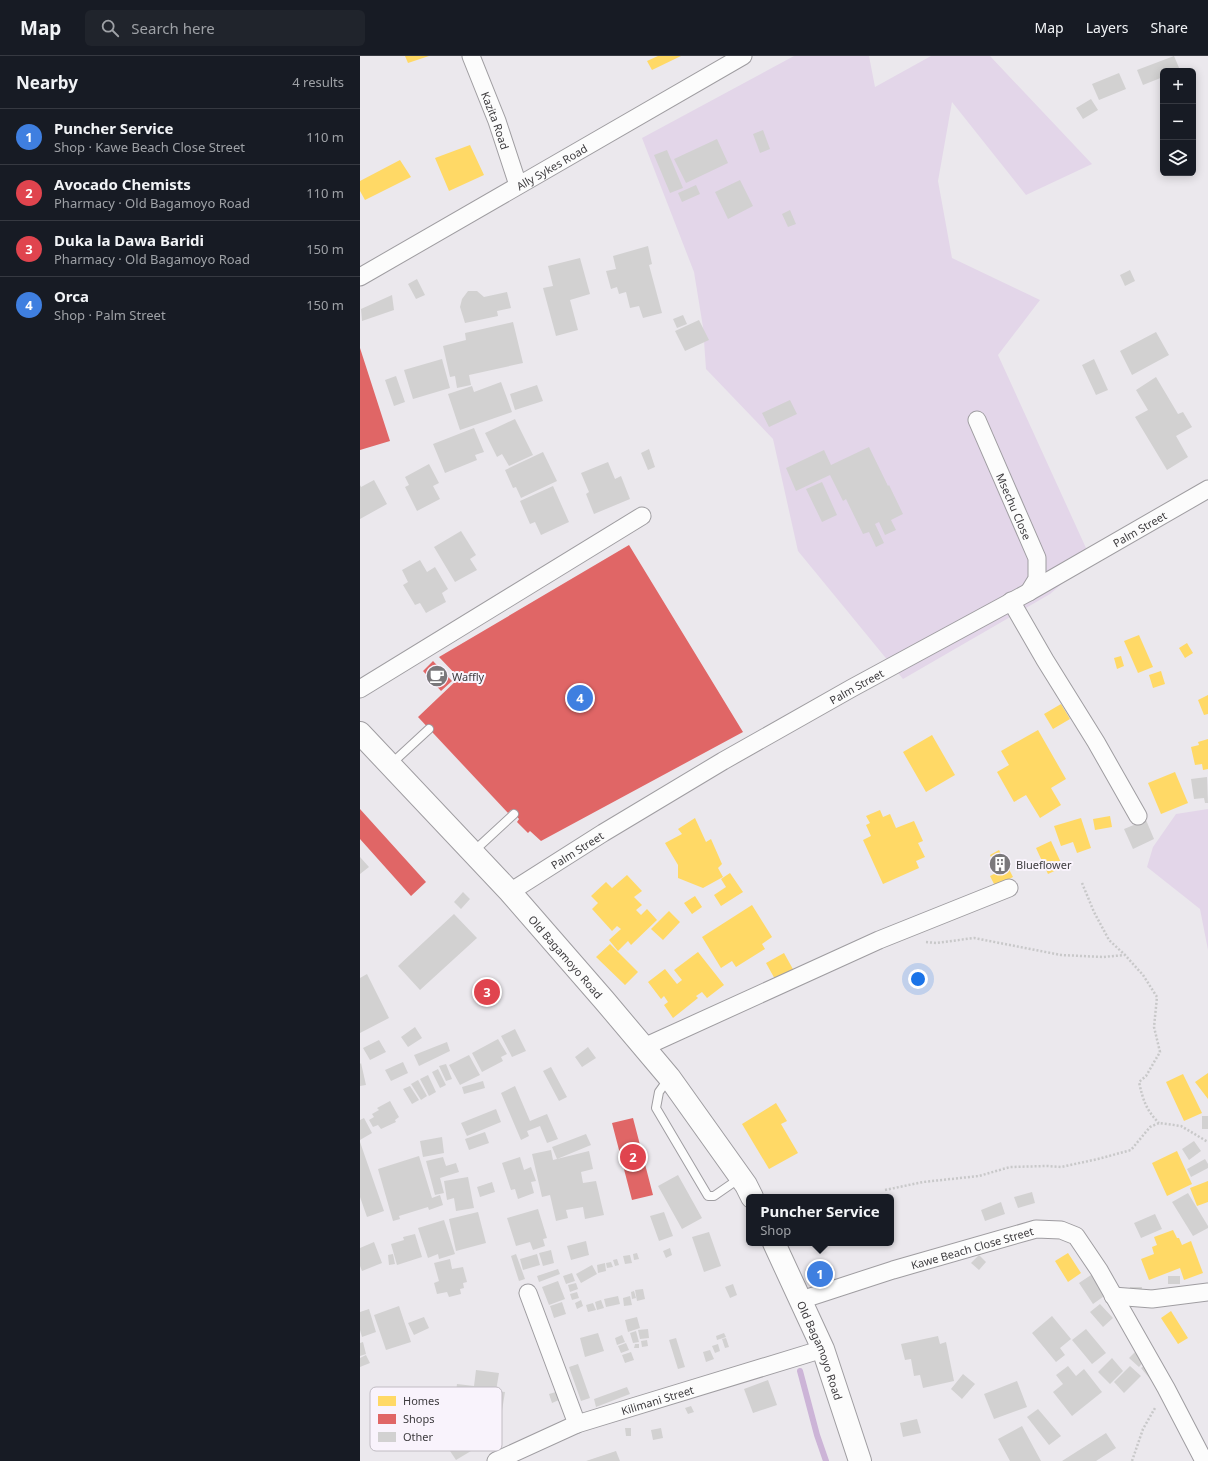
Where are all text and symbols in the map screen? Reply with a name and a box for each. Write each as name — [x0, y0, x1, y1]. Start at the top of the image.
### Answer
search box — [85, 10, 365, 46]
text: Map — [20, 15, 61, 41]
icon: search — [99, 17, 121, 39]
text: Search here — [131, 18, 215, 38]
text: Map — [1035, 18, 1064, 37]
text: Layers — [1086, 18, 1128, 37]
text: Share — [1150, 18, 1188, 37]
map controls — [1160, 68, 1196, 176]
button: + — [1160, 68, 1196, 104]
text: Nearby — [16, 71, 78, 94]
text: 4 results — [292, 73, 344, 91]
street label: Kazita Road — [478, 89, 513, 151]
button: − — [1160, 104, 1196, 140]
text: Puncher Service — [54, 118, 174, 138]
text: 1 — [25, 128, 33, 146]
text: 110 m — [306, 128, 344, 146]
text: Shop · Kawe Beach Close Street — [54, 138, 245, 156]
street label: Ally Sykes Road — [513, 140, 590, 193]
button: layers — [1160, 140, 1196, 176]
text: Avocado Chemists — [54, 174, 191, 194]
text: 2 — [25, 184, 33, 202]
text: 110 m — [306, 184, 344, 202]
text: Pharmacy · Old Bagamoyo Road — [54, 194, 250, 212]
text: Duka la Dawa Baridi — [54, 230, 204, 250]
text: 3 — [25, 240, 33, 258]
text: 150 m — [306, 240, 344, 258]
text: Pharmacy · Old Bagamoyo Road — [54, 250, 250, 268]
text: Orca — [54, 286, 89, 306]
text: 4 — [25, 296, 33, 314]
text: 150 m — [306, 296, 344, 314]
text: Shop · Palm Street — [54, 306, 166, 324]
street label: Msechu Close — [993, 471, 1036, 542]
street label: Palm Street — [1110, 507, 1169, 550]
cafe icon: Waffly — [424, 663, 450, 689]
street label: Palm Street — [826, 665, 886, 707]
place label: Waffly — [452, 669, 485, 684]
pin: 4 — [567, 683, 593, 713]
street label: Palm Street — [548, 827, 606, 872]
building icon: Blueflower — [987, 851, 1013, 877]
place label: Blueflower — [1016, 857, 1072, 872]
street label: Old Bagamoyo Road — [526, 912, 606, 1001]
your location — [908, 969, 928, 989]
pin: 3 — [474, 977, 500, 1007]
pin: 2 — [620, 1142, 646, 1172]
popup — [746, 1194, 894, 1246]
text: Puncher Service — [760, 1201, 880, 1221]
text: Shop — [760, 1221, 791, 1239]
street label: Kawe Beach Close Street — [909, 1223, 1035, 1272]
pin: 1 — [807, 1259, 833, 1289]
street label: Old Bagamoyo Road — [794, 1298, 847, 1402]
street label: Kilimani Street — [619, 1381, 695, 1418]
legend — [370, 1387, 502, 1451]
text: Homes — [403, 1393, 440, 1408]
text: Shops — [403, 1411, 435, 1426]
text: Other — [403, 1429, 434, 1444]

